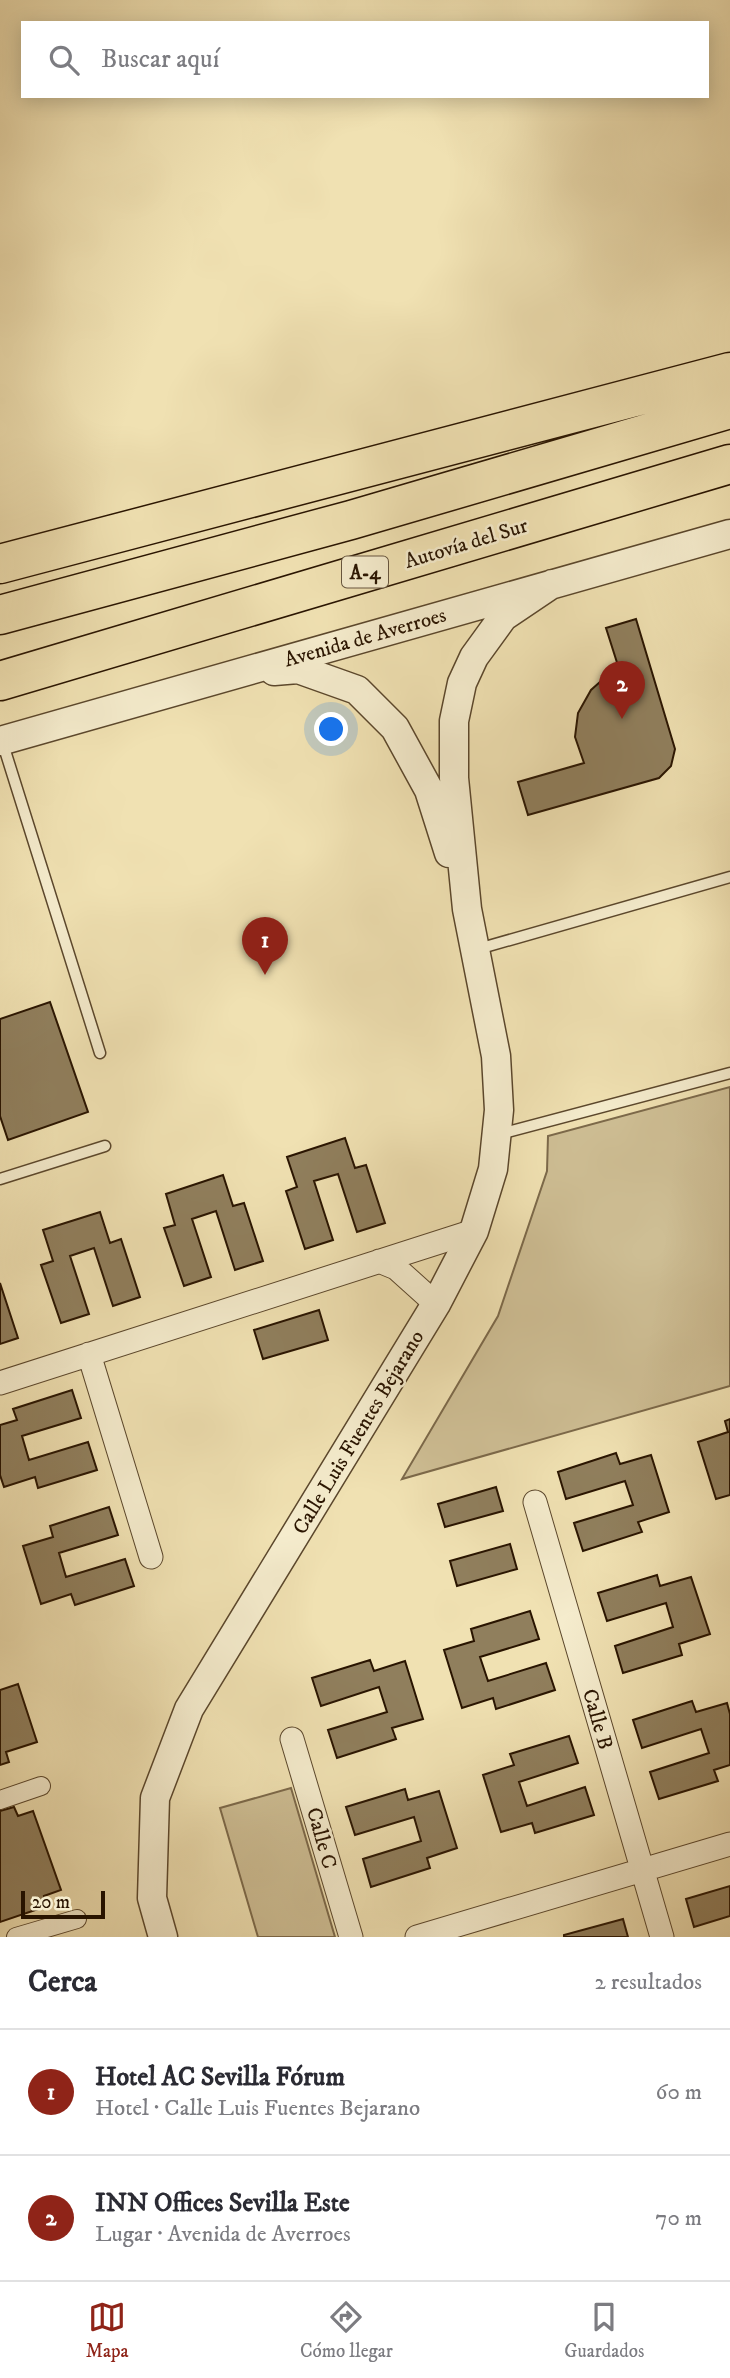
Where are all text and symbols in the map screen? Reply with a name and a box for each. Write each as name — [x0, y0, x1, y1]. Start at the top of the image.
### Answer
search box — [21, 21, 709, 98]
icon: search — [45, 41, 83, 79]
text: Buscar aquí — [101, 43, 219, 76]
street label: Autovía del Sur — [402, 513, 531, 575]
road number: A-4 — [342, 556, 388, 587]
street label: Avenida de Averroes — [281, 602, 449, 674]
pin: 2 — [599, 661, 645, 719]
your location — [314, 712, 348, 746]
pin: 1 — [242, 917, 288, 975]
street label: Calle Luis Fuentes Bejarano — [288, 1326, 430, 1539]
street label: Calle B — [576, 1686, 618, 1753]
street label: Calle C — [300, 1805, 342, 1872]
scale bar — [21, 1888, 105, 1920]
text: 20 m — [32, 1891, 70, 1914]
text: Cerca — [28, 1964, 97, 2001]
text: 2 resultados — [595, 1968, 702, 1997]
text: Hotel AC Sevilla Fórum — [95, 2061, 345, 2094]
text: 1 — [47, 2078, 55, 2107]
text: 60 m — [655, 2078, 702, 2107]
text: Hotel · Calle Luis Fuentes Bejarano — [95, 2094, 420, 2123]
text: INN Offices Sevilla Este — [95, 2187, 350, 2220]
text: 2 — [45, 2204, 57, 2233]
text: 70 m — [655, 2204, 702, 2233]
text: Lugar · Avenida de Averroes — [95, 2220, 351, 2249]
tab: Mapa — [86, 2298, 129, 2363]
tab: Cómo llegar — [300, 2298, 393, 2363]
tab: Guardados — [564, 2298, 644, 2363]

